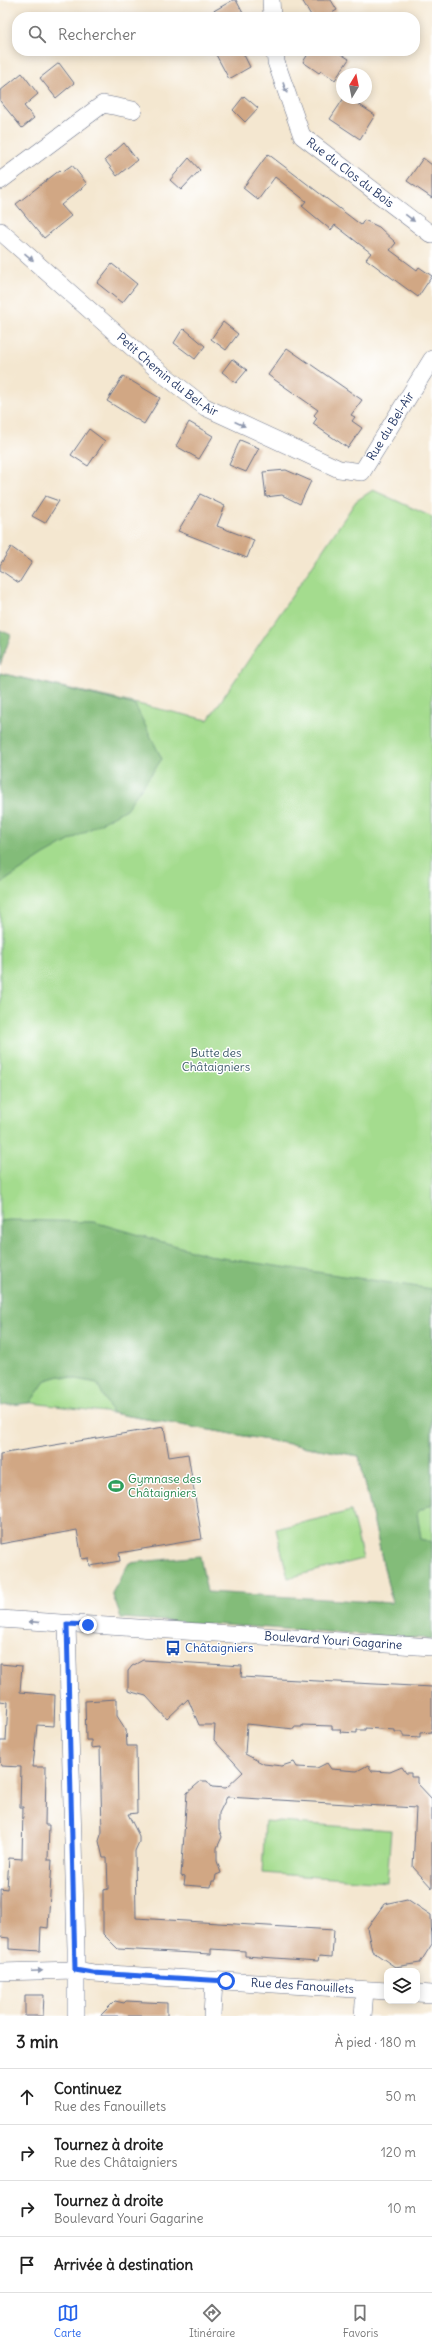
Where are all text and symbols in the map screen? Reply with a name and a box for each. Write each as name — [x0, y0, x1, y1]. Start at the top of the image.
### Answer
search box — [12, 12, 420, 56]
icon: search — [26, 23, 48, 45]
text: Rechercher — [58, 25, 136, 44]
north arrow — [336, 68, 372, 104]
one-way arrow — [283, 83, 289, 95]
street label: Rue du Clos du Bois — [304, 134, 397, 210]
one-way arrow — [405, 214, 416, 222]
one-way arrow — [25, 252, 34, 261]
street label: Petit Chemin du Bel-Air — [114, 330, 221, 419]
street label: Rue du Bel-Air — [363, 389, 417, 463]
one-way arrow — [235, 421, 247, 427]
park label: Butte des Châtaigniers — [182, 1045, 250, 1074]
place label: Gymnase des Châtaigniers — [128, 1471, 202, 1500]
sports icon: Gymnase des Châtaigniers — [107, 1477, 125, 1495]
route end — [79, 1616, 97, 1634]
one-way arrow — [28, 1618, 40, 1625]
street label: Boulevard Youri Gagarine — [264, 1628, 403, 1652]
bus stop icon: Châtaigniers — [164, 1639, 182, 1657]
place label: Châtaigniers — [185, 1640, 253, 1655]
one-way arrow — [31, 1967, 43, 1974]
map controls — [384, 1968, 420, 2004]
button: layers — [384, 1968, 420, 2004]
route start — [217, 1972, 235, 1990]
street label: Rue des Fanouillets — [250, 1975, 354, 1996]
text: 3 min — [16, 2031, 58, 2053]
text: À pied · 180 m — [335, 2034, 416, 2051]
text: Continuez — [54, 2079, 122, 2098]
icon: ahead — [16, 2086, 38, 2108]
text: 50 m — [385, 2088, 416, 2105]
text: Rue des Fanouillets — [54, 2098, 166, 2115]
text: Tournez à droite — [54, 2135, 163, 2154]
icon: right — [16, 2142, 38, 2164]
text: 120 m — [381, 2144, 416, 2161]
text: Rue des Châtaigniers — [54, 2154, 178, 2171]
text: Tournez à droite — [54, 2191, 163, 2210]
icon: right — [16, 2198, 38, 2220]
text: 10 m — [388, 2200, 416, 2217]
text: Boulevard Youri Gagarine — [54, 2210, 204, 2227]
icon: arrive — [16, 2254, 38, 2276]
text: Arrivée à destination — [54, 2255, 193, 2274]
tab: Carte — [54, 2302, 81, 2340]
tab: Itinéraire — [189, 2302, 235, 2340]
tab: Favoris — [343, 2302, 378, 2340]

